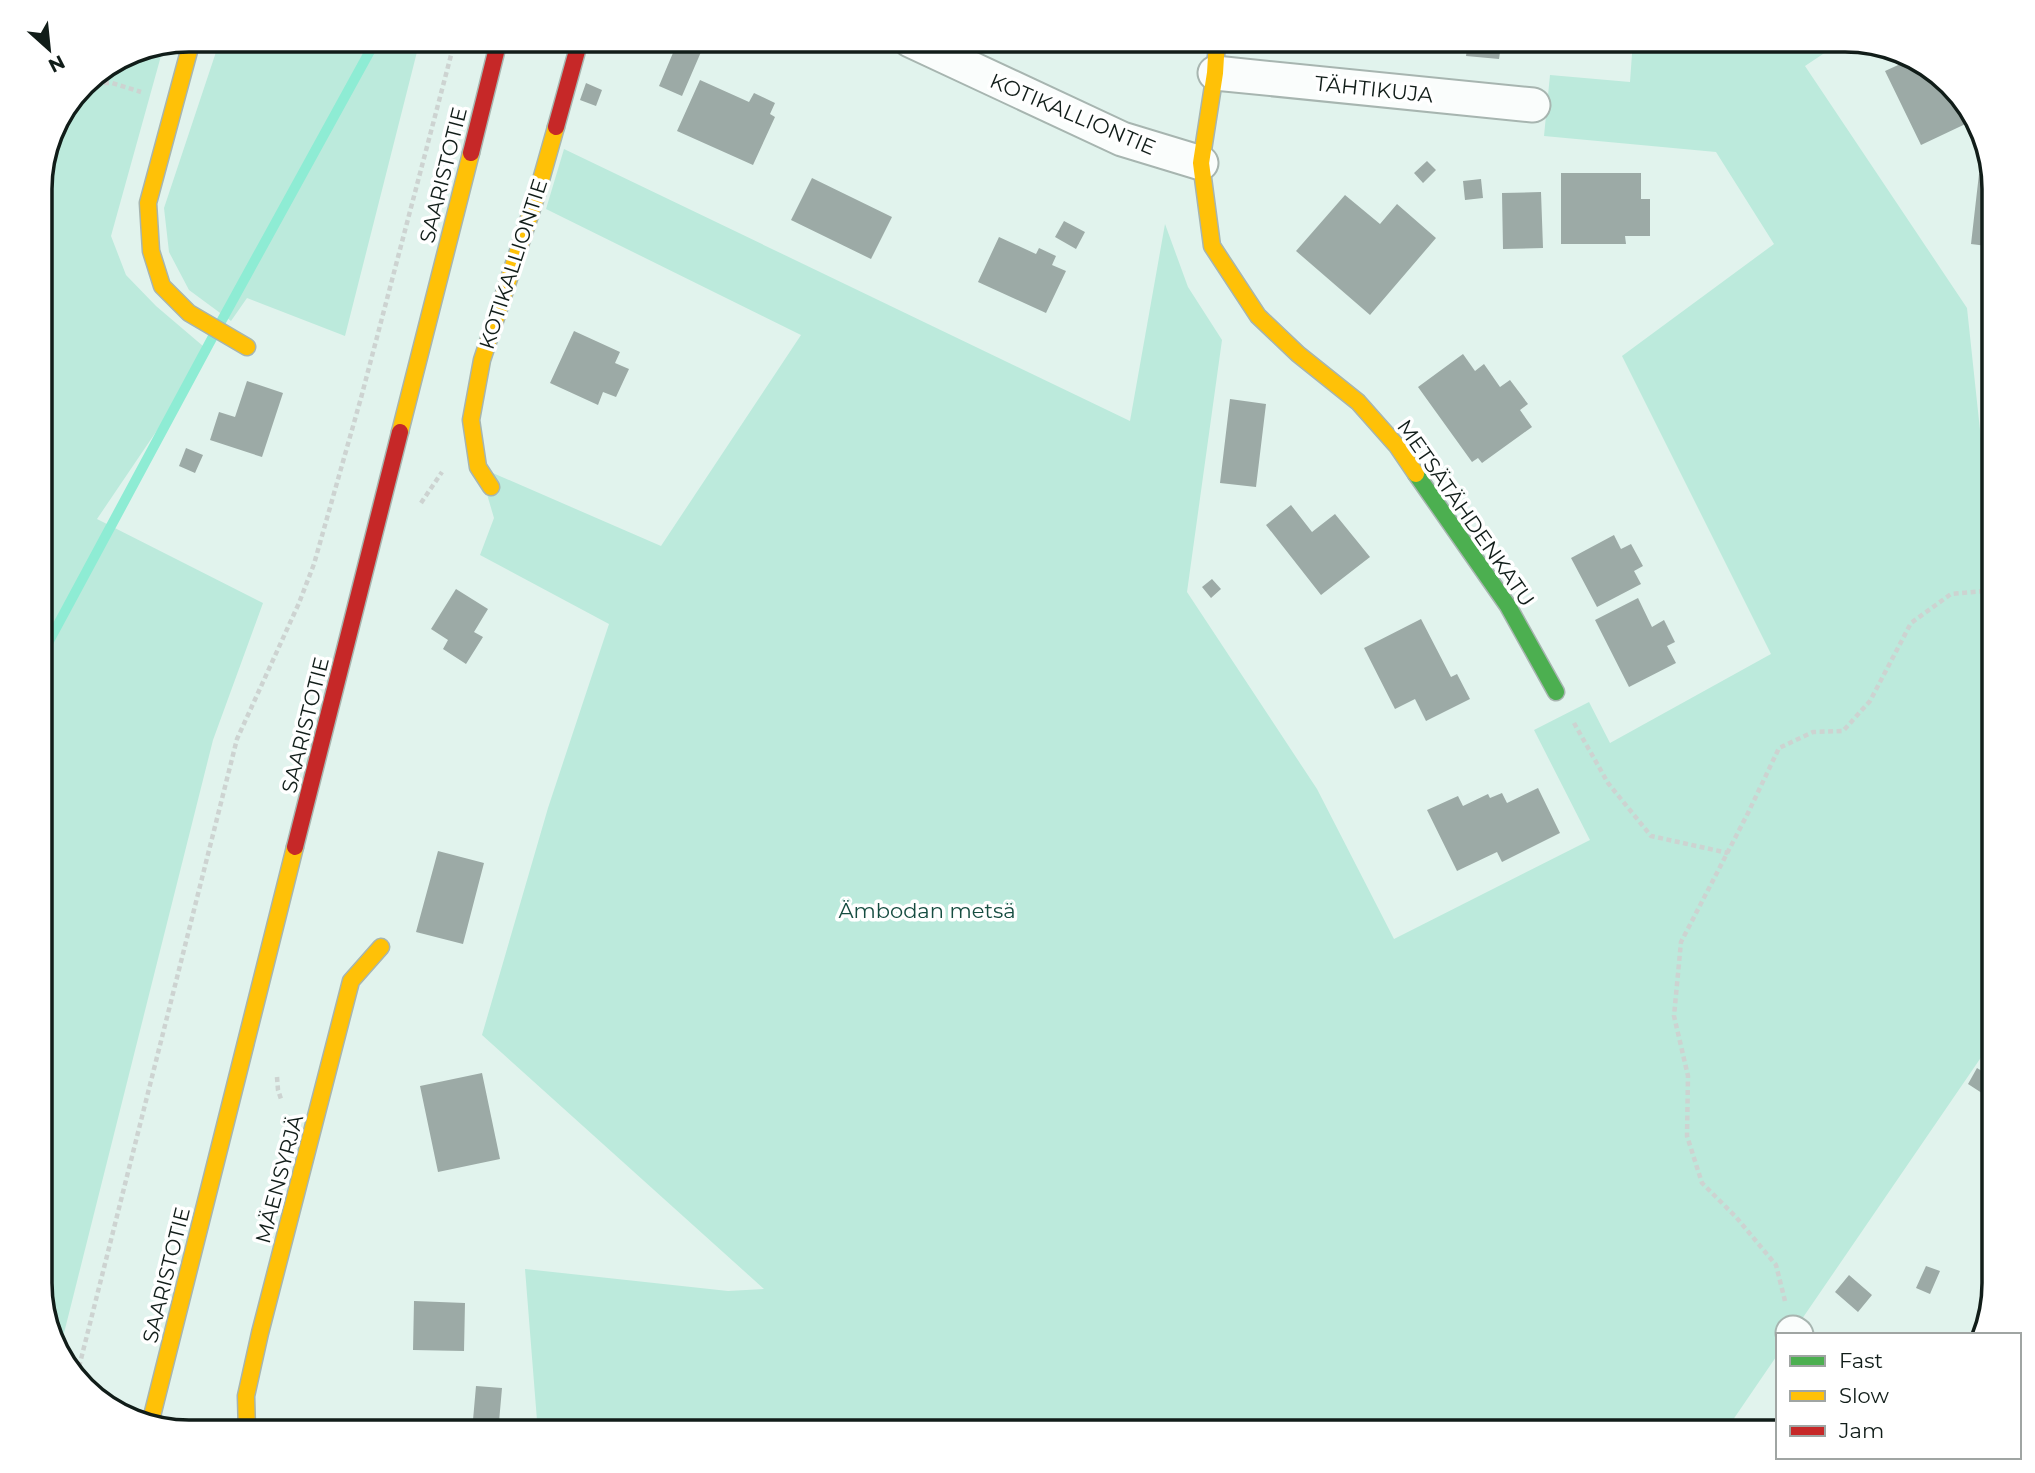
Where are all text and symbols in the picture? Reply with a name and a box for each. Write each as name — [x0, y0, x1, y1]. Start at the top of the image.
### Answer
north arrow — [14, 14, 84, 84]
text: N — [44, 50, 69, 77]
street label: KOTIKALLIONTIE — [986, 68, 1160, 160]
street label: TÄHTIKUJA — [1314, 70, 1435, 108]
street label: SAARISTOTIE — [414, 104, 472, 246]
street label: KOTIKALLIONTIE — [474, 176, 552, 352]
street label: METSÄTÄHDENKATU — [1392, 415, 1540, 611]
street label: SAARISTOTIE — [276, 654, 334, 796]
park label: Ämbodan metsä — [838, 898, 1016, 923]
street label: MÄENSYRJÄ — [250, 1111, 308, 1246]
street label: SAARISTOTIE — [137, 1204, 195, 1346]
legend — [1776, 1333, 2021, 1459]
text: Fast — [1839, 1348, 1883, 1373]
text: Slow — [1839, 1383, 1889, 1408]
text: Jam — [1838, 1418, 1884, 1443]

